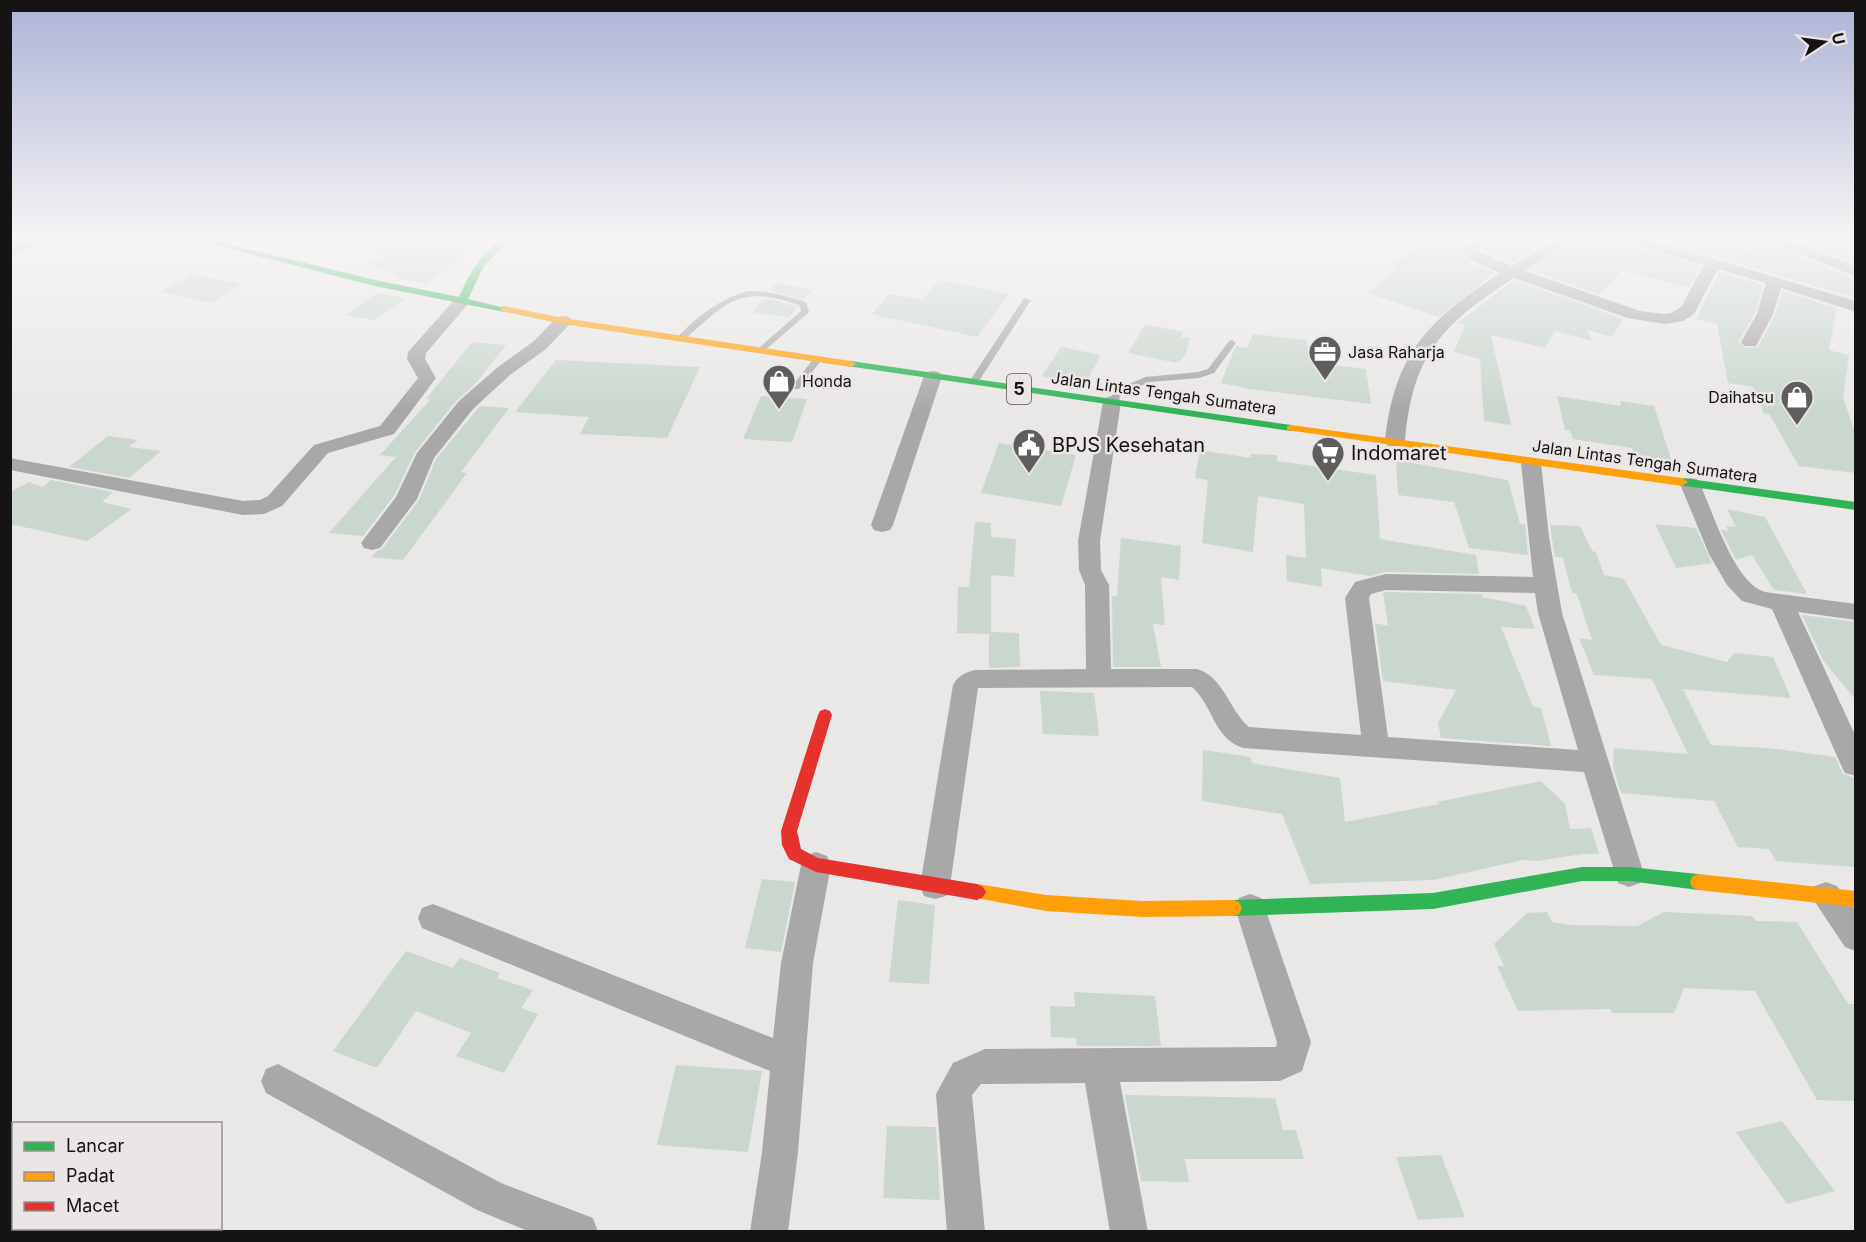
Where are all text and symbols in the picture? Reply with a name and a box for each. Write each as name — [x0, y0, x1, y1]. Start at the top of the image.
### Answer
north arrow — [1794, 12, 1854, 72]
text: U — [1828, 31, 1850, 47]
office icon: Jasa Raharja — [1307, 334, 1343, 381]
place label: Jasa Raharja — [1348, 342, 1445, 362]
shop icon: Honda — [761, 363, 797, 410]
street label: Jalan Lintas Tengah Sumatera — [1050, 367, 1278, 419]
place label: Honda — [802, 371, 852, 391]
road number: 5 — [1007, 374, 1031, 404]
shop icon: Daihatsu — [1779, 379, 1815, 426]
place label: Daihatsu — [1708, 387, 1774, 407]
public building icon: BPJS Kesehatan — [1011, 427, 1047, 474]
place label: BPJS Kesehatan — [1052, 433, 1205, 457]
supermarket icon: Indomaret — [1310, 435, 1346, 482]
street label: Jalan Lintas Tengah Sumatera — [1531, 435, 1759, 487]
place label: Indomaret — [1351, 441, 1447, 465]
legend — [12, 1122, 222, 1230]
text: Lancar — [66, 1135, 124, 1156]
text: Padat — [66, 1165, 115, 1186]
text: Macet — [66, 1195, 119, 1216]

